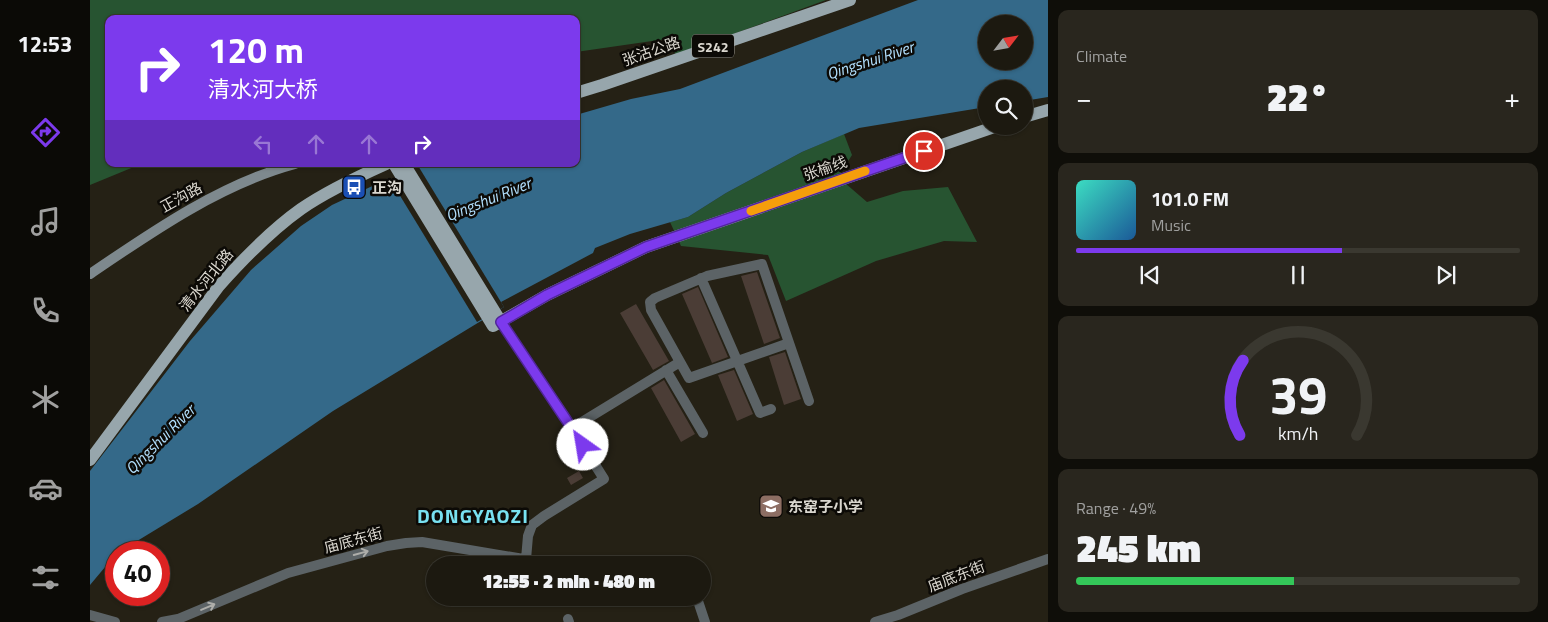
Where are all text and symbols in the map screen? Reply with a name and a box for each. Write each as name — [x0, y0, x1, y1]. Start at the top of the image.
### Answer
north arrow — [978, 15, 1032, 70]
map controls — [978, 15, 1033, 135]
text: 120 m — [208, 23, 304, 77]
text: 12:53 — [18, 27, 72, 61]
street label: 张沽公路 — [619, 30, 683, 72]
road number: S242 — [692, 34, 734, 58]
water label: Qingshui River — [823, 34, 918, 85]
icon: right — [125, 35, 190, 100]
text: Climate — [1076, 44, 1127, 68]
text: 22° — [1267, 68, 1329, 126]
text: 清水河大桥 — [208, 72, 318, 106]
text: − — [1076, 76, 1092, 119]
text: + — [1504, 76, 1520, 119]
button: search — [978, 80, 1033, 135]
icon: directions — [28, 115, 63, 150]
icon: left — [249, 130, 277, 158]
icon: ahead — [302, 130, 330, 158]
icon: ahead — [355, 130, 383, 158]
icon: right — [408, 130, 436, 158]
pin — [903, 130, 945, 172]
icon: arrive — [910, 137, 938, 165]
street label: 张榆线 — [800, 150, 850, 186]
water label: Qingshui River — [442, 170, 536, 227]
bus stop icon: 正沟 — [341, 174, 367, 200]
street label: 正沟路 — [156, 176, 206, 218]
place label: 正沟 — [372, 176, 402, 199]
text: 101.0 FM — [1151, 184, 1229, 213]
icon: music — [28, 204, 63, 239]
text: Music — [1151, 213, 1191, 237]
street label: 清水河北路 — [173, 244, 239, 316]
icon: previous — [1136, 261, 1164, 289]
icon: pause — [1284, 261, 1312, 289]
icon: next — [1432, 261, 1460, 289]
icon: phone — [28, 293, 63, 328]
text: 39 — [1269, 355, 1327, 434]
icon: climate — [28, 382, 63, 417]
water label: Qingshui River — [120, 397, 202, 479]
position arrow — [556, 418, 608, 470]
text: km/h — [1278, 420, 1318, 447]
icon: car — [28, 471, 63, 506]
school or university icon: 东窑子小学 — [758, 493, 784, 519]
place label: 东窑子小学 — [788, 495, 863, 518]
text: Range · 49% — [1076, 496, 1156, 520]
district label: DONGYAOZI — [417, 500, 529, 531]
text: 245 km — [1076, 519, 1201, 577]
street label: 庙底东街 — [321, 521, 385, 559]
speed limit sign: 40 — [105, 541, 170, 606]
one-way arrow — [353, 547, 369, 557]
street label: 庙底东街 — [924, 555, 988, 597]
icon: filters — [28, 560, 63, 595]
text: 12:55 · 2 min · 480 m — [482, 566, 655, 595]
one-way arrow — [200, 601, 215, 611]

